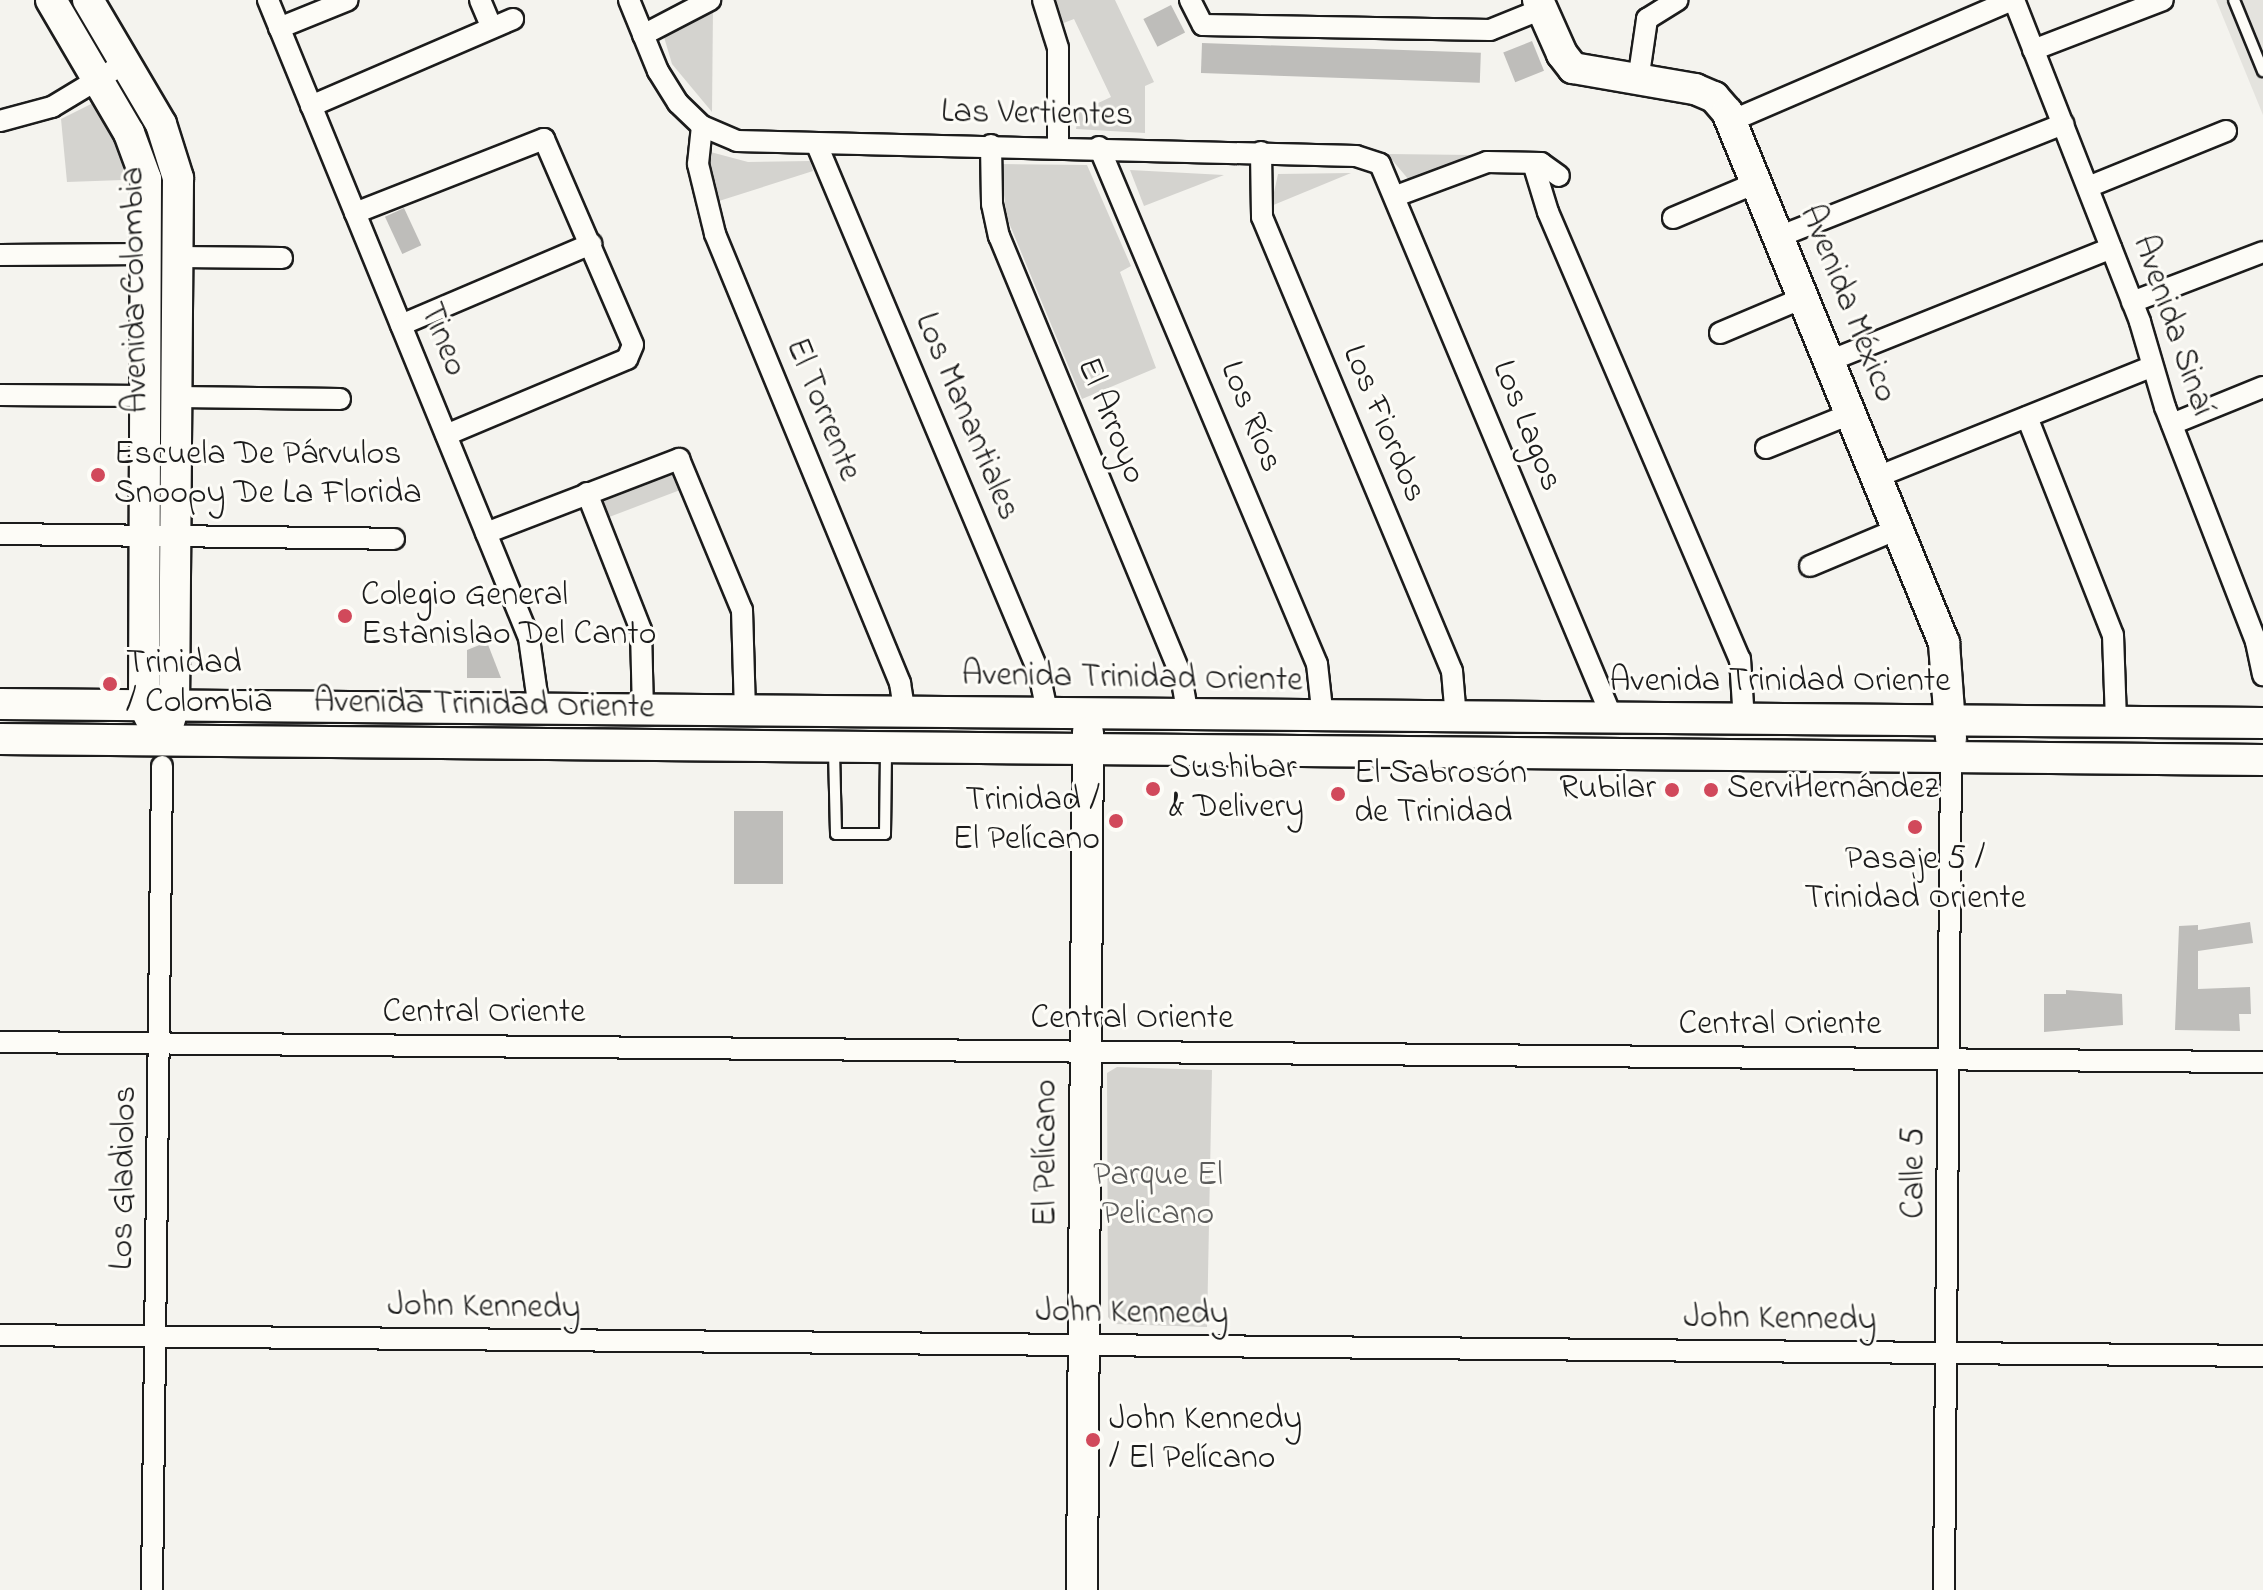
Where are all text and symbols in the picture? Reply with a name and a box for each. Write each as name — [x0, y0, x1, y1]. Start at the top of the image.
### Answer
street label: Las Vertientes — [941, 93, 1133, 137]
street label: Avenida Colombia — [113, 166, 159, 414]
street label: Avenida México — [1789, 199, 1905, 409]
street label: Avenida Sinaí — [2122, 230, 2222, 422]
street label: Tineo — [409, 297, 475, 383]
street label: Los Manantiales — [904, 307, 1028, 527]
street label: El Torrente — [775, 333, 869, 487]
street label: Los Fiordos — [1332, 339, 1434, 509]
street label: El Arroyo — [1066, 352, 1154, 490]
street label: Los Lagos — [1481, 355, 1571, 497]
street label: Los Ríos — [1209, 356, 1291, 478]
place label: Escuela De Párvulos Snoopy De La Florida — [114, 435, 422, 514]
marker: Escuela De Párvulos Snoopy De La Florida — [89, 466, 107, 484]
place label: Colegio General Estanislao Del Canto — [361, 576, 656, 656]
marker: Colegio General Estanislao Del Canto — [336, 607, 354, 625]
place label: Trinidad / Colombia — [126, 644, 273, 724]
street label: Avenida Trinidad Oriente — [961, 656, 1303, 702]
street label: Avenida Trinidad Oriente — [1610, 663, 1950, 703]
marker: Trinidad / Colombia — [101, 675, 119, 693]
street label: Avenida Trinidad Oriente — [313, 683, 655, 729]
place label: Sushibar & Delivery — [1169, 749, 1304, 828]
place label: El Sabrosón de Trinidad — [1354, 754, 1527, 834]
place label: Rubilar — [1559, 770, 1656, 810]
place label: ServiHernández — [1727, 770, 1939, 810]
marker: Sushibar & Delivery — [1144, 780, 1162, 798]
place label: Trinidad / El Pelícano — [953, 781, 1100, 860]
marker: Rubilar — [1663, 781, 1681, 799]
marker: ServiHernández — [1702, 781, 1720, 799]
marker: El Sabrosón de Trinidad — [1329, 785, 1347, 803]
marker: Trinidad / El Pelícano — [1107, 812, 1125, 830]
marker: Pasaje 5 / Trinidad Oriente — [1906, 818, 1924, 836]
place label: Pasaje 5 / Trinidad Oriente — [1804, 840, 2026, 920]
street label: Central Oriente — [383, 994, 585, 1034]
street label: Central Oriente — [1031, 1000, 1233, 1040]
street label: Central Oriente — [1679, 1006, 1881, 1046]
street label: El Pelícano — [1027, 1079, 1067, 1227]
street label: Los Gladiolos — [103, 1086, 147, 1270]
street label: Calle 5 — [1895, 1127, 1935, 1219]
park label: Parque El Pelicano — [1093, 1156, 1223, 1236]
street label: John Kennedy — [387, 1286, 581, 1330]
street label: John Kennedy — [1035, 1292, 1229, 1336]
street label: John Kennedy — [1683, 1298, 1877, 1342]
place label: John Kennedy / El Pelícano — [1109, 1400, 1302, 1480]
marker: John Kennedy / El Pelícano — [1084, 1431, 1102, 1449]

